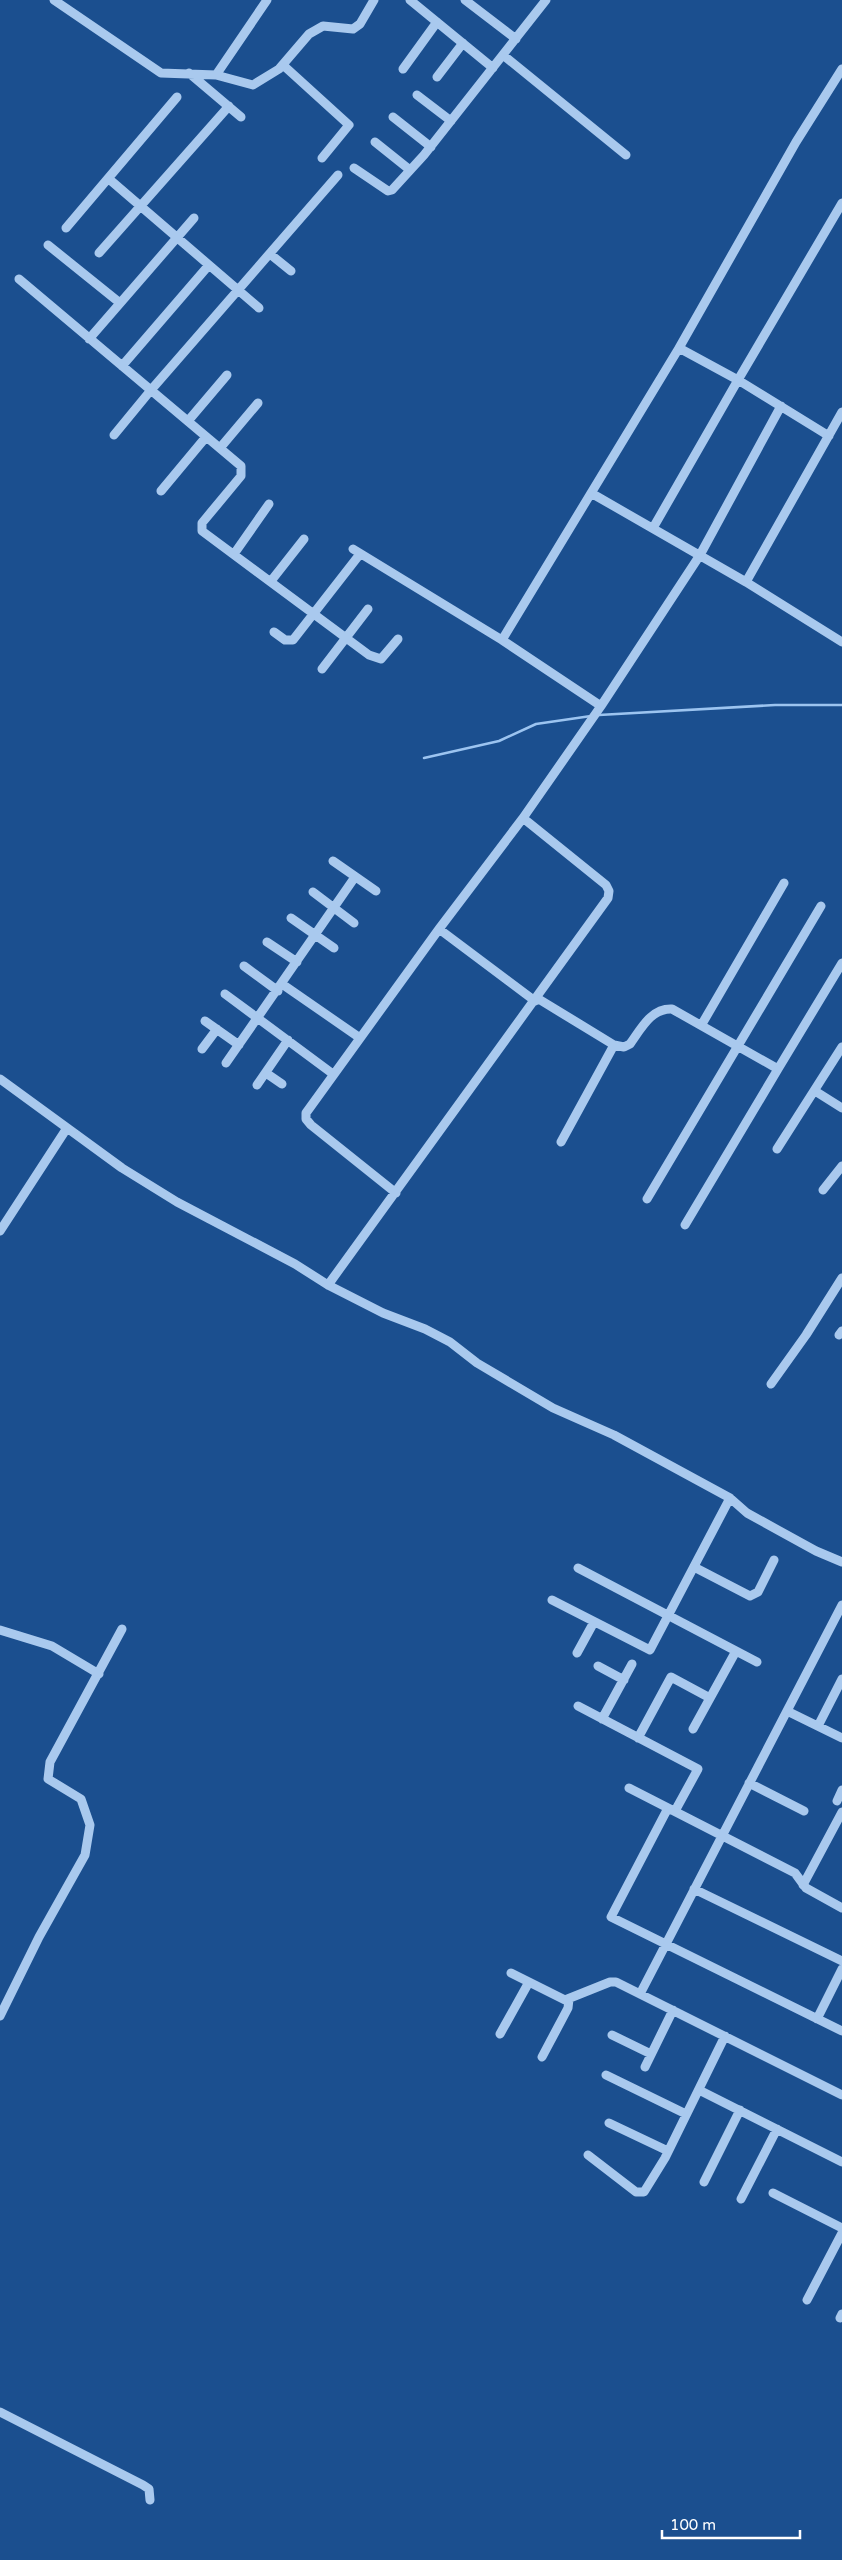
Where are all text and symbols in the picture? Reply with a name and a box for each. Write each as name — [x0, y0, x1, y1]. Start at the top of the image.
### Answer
scale bar — [662, 2508, 800, 2540]
text: 100 m — [670, 2516, 716, 2534]

